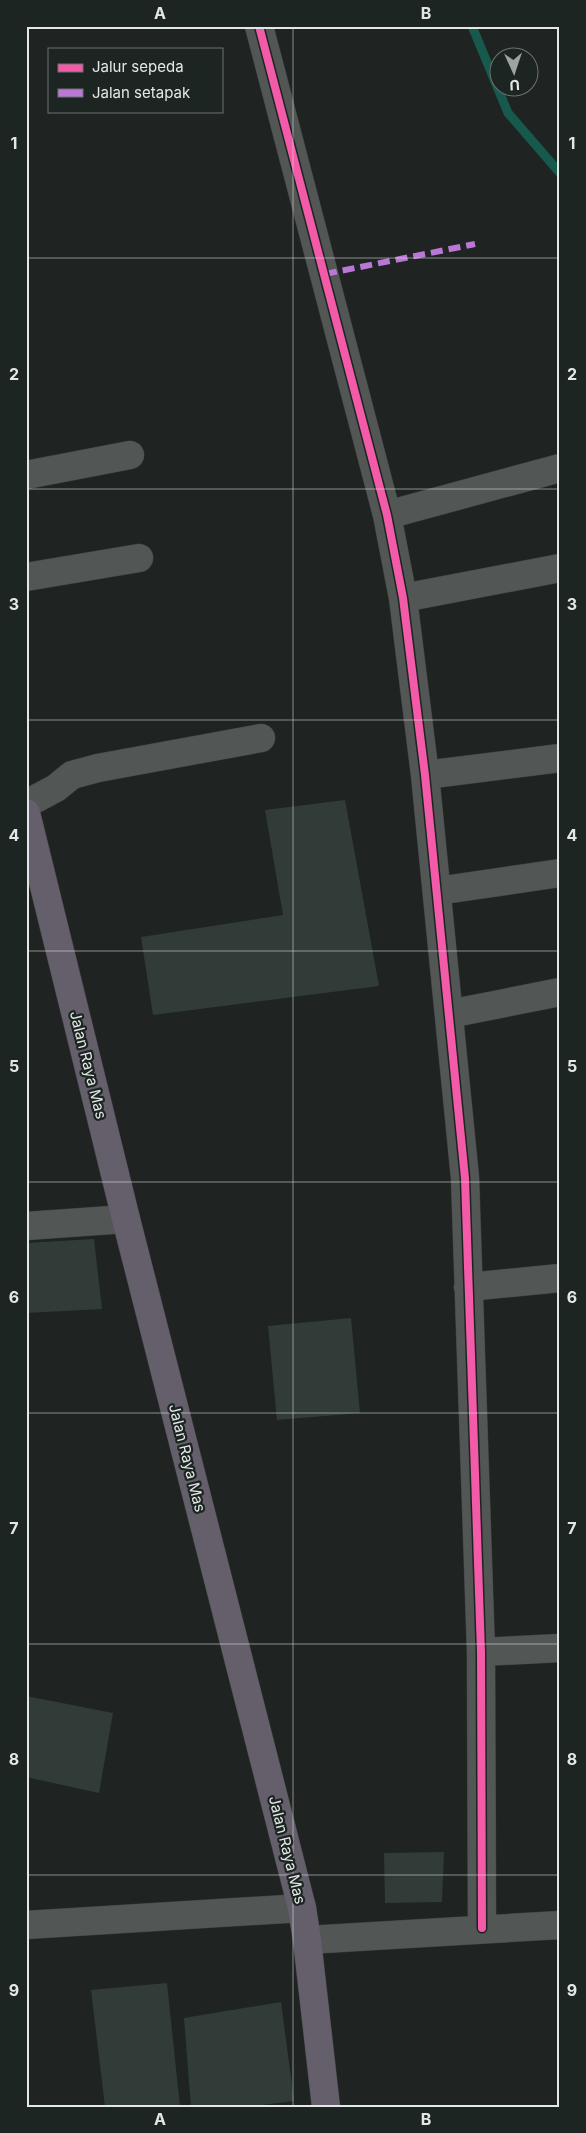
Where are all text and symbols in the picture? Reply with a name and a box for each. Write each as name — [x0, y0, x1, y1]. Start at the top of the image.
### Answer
text: A — [154, 3, 166, 23]
text: B — [421, 3, 431, 23]
legend — [48, 48, 222, 112]
north arrow — [488, 48, 538, 98]
text: Jalur sepeda — [92, 57, 184, 76]
text: U — [509, 77, 520, 94]
text: Jalan setapak — [92, 83, 191, 102]
text: 1 — [11, 133, 17, 153]
text: 1 — [569, 133, 575, 153]
text: 2 — [9, 364, 19, 384]
text: 2 — [567, 364, 577, 384]
text: 3 — [9, 594, 19, 614]
text: 3 — [567, 594, 577, 614]
text: 4 — [9, 825, 20, 845]
text: 4 — [567, 825, 578, 845]
street label: Jalan Raya Mas — [66, 1009, 111, 1121]
text: 5 — [9, 1056, 19, 1076]
text: 5 — [567, 1056, 577, 1076]
text: 6 — [9, 1287, 19, 1307]
text: 6 — [567, 1287, 577, 1307]
street label: Jalan Raya Mas — [165, 1402, 210, 1514]
text: 7 — [9, 1518, 19, 1538]
text: 7 — [567, 1518, 577, 1538]
text: 8 — [9, 1749, 19, 1769]
text: 8 — [567, 1749, 577, 1769]
street label: Jalan Raya Mas — [265, 1794, 310, 1906]
text: 9 — [9, 1980, 19, 2000]
text: 9 — [567, 1980, 577, 2000]
text: A — [154, 2109, 166, 2129]
text: B — [421, 2109, 431, 2129]

